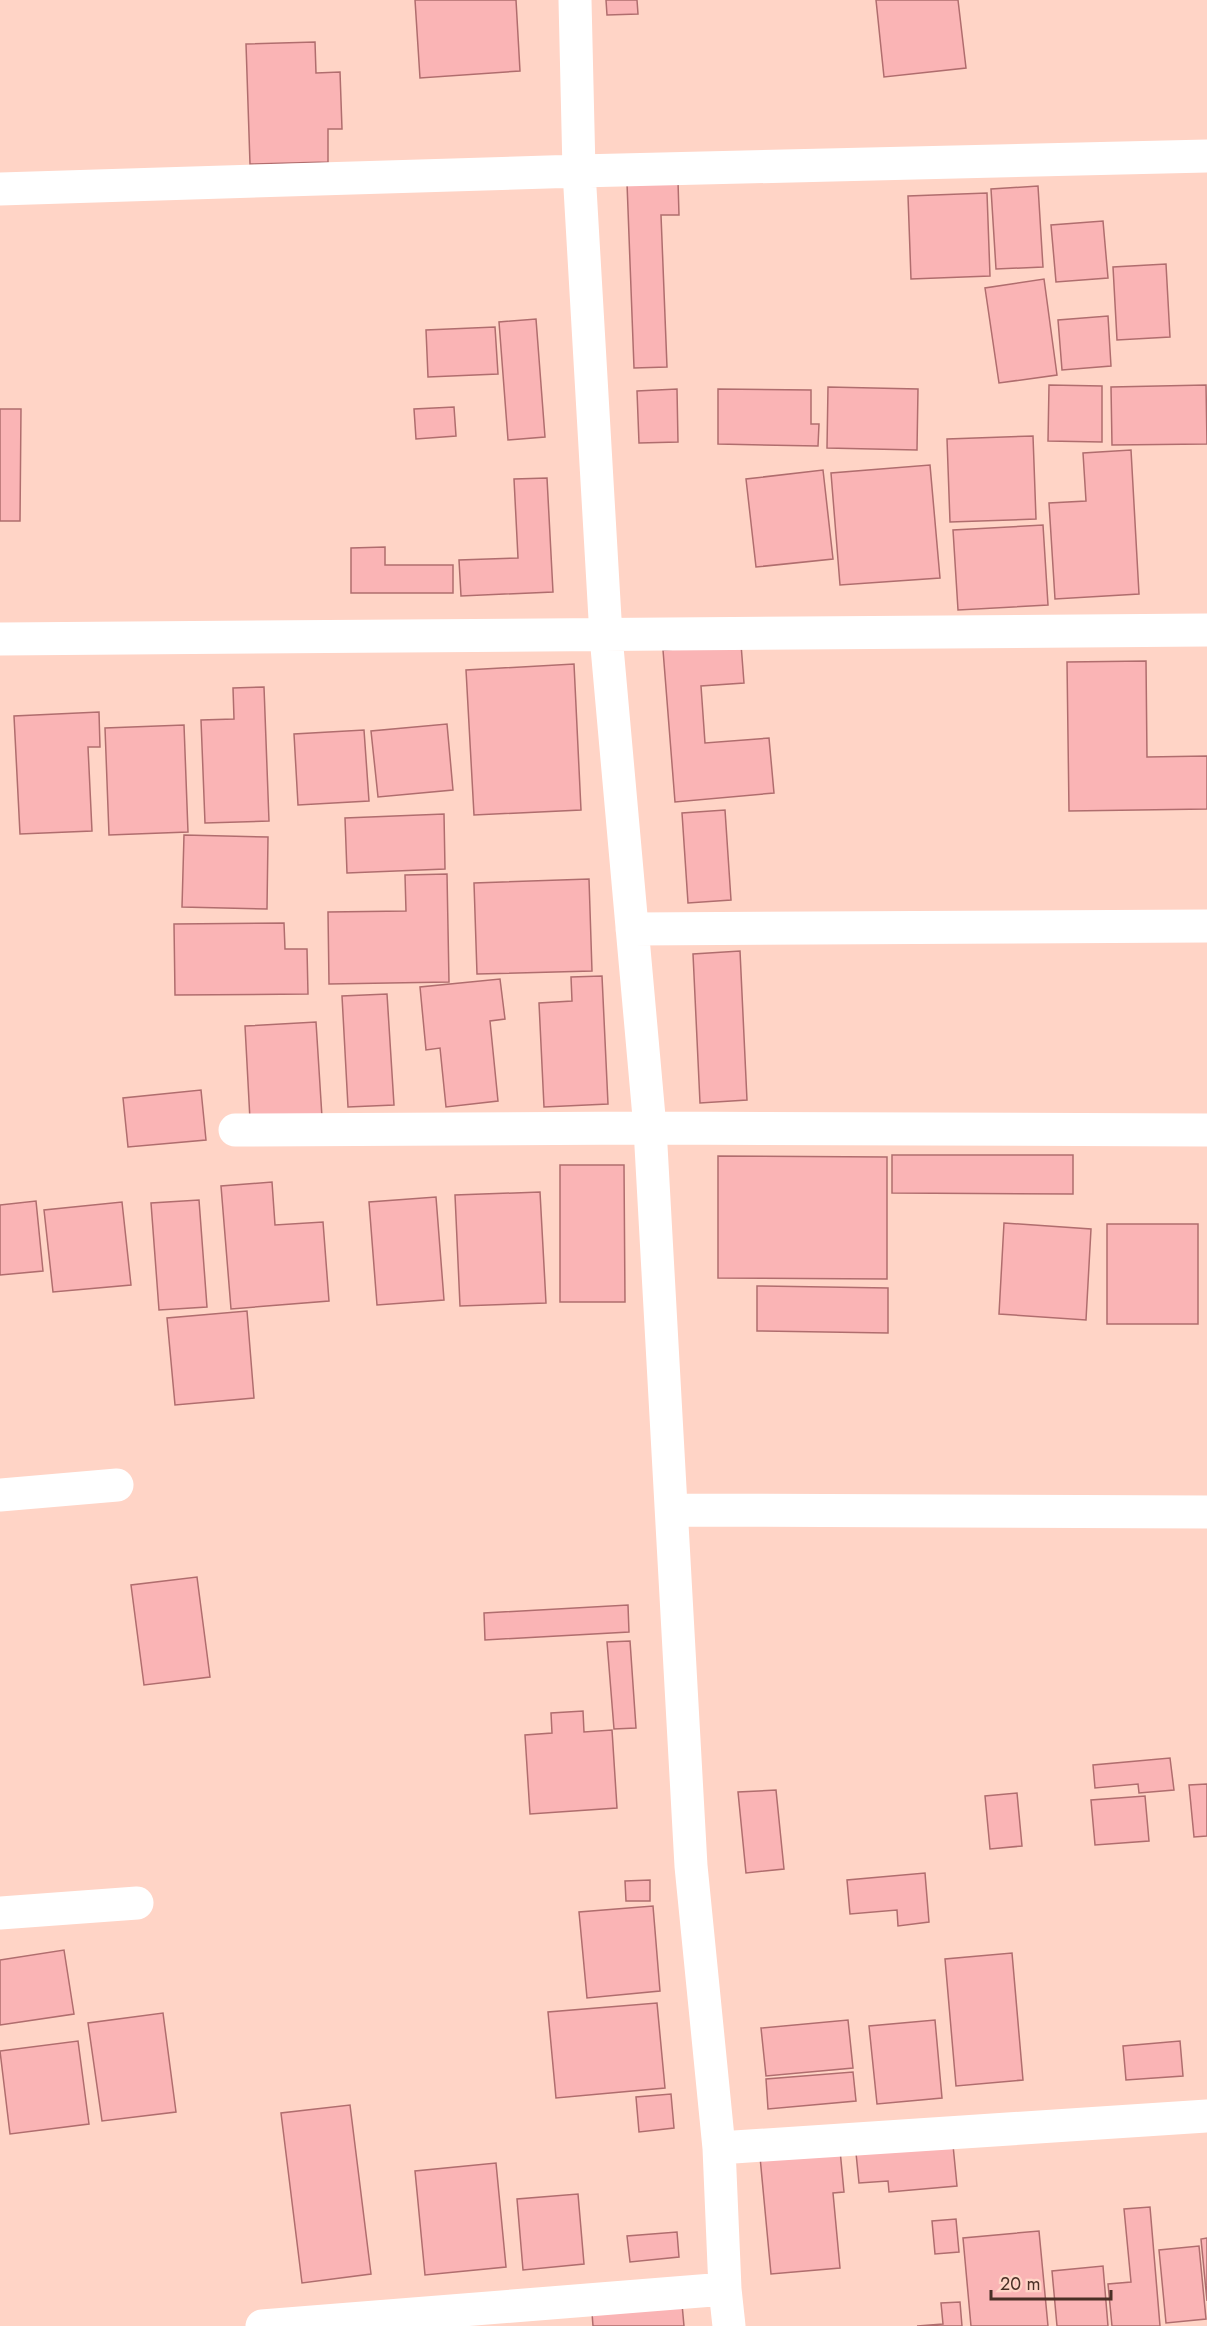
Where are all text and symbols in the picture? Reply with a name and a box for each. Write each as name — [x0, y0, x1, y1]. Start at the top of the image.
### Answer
scale bar — [991, 2263, 1111, 2301]
text: 20 m — [1000, 2271, 1040, 2297]

